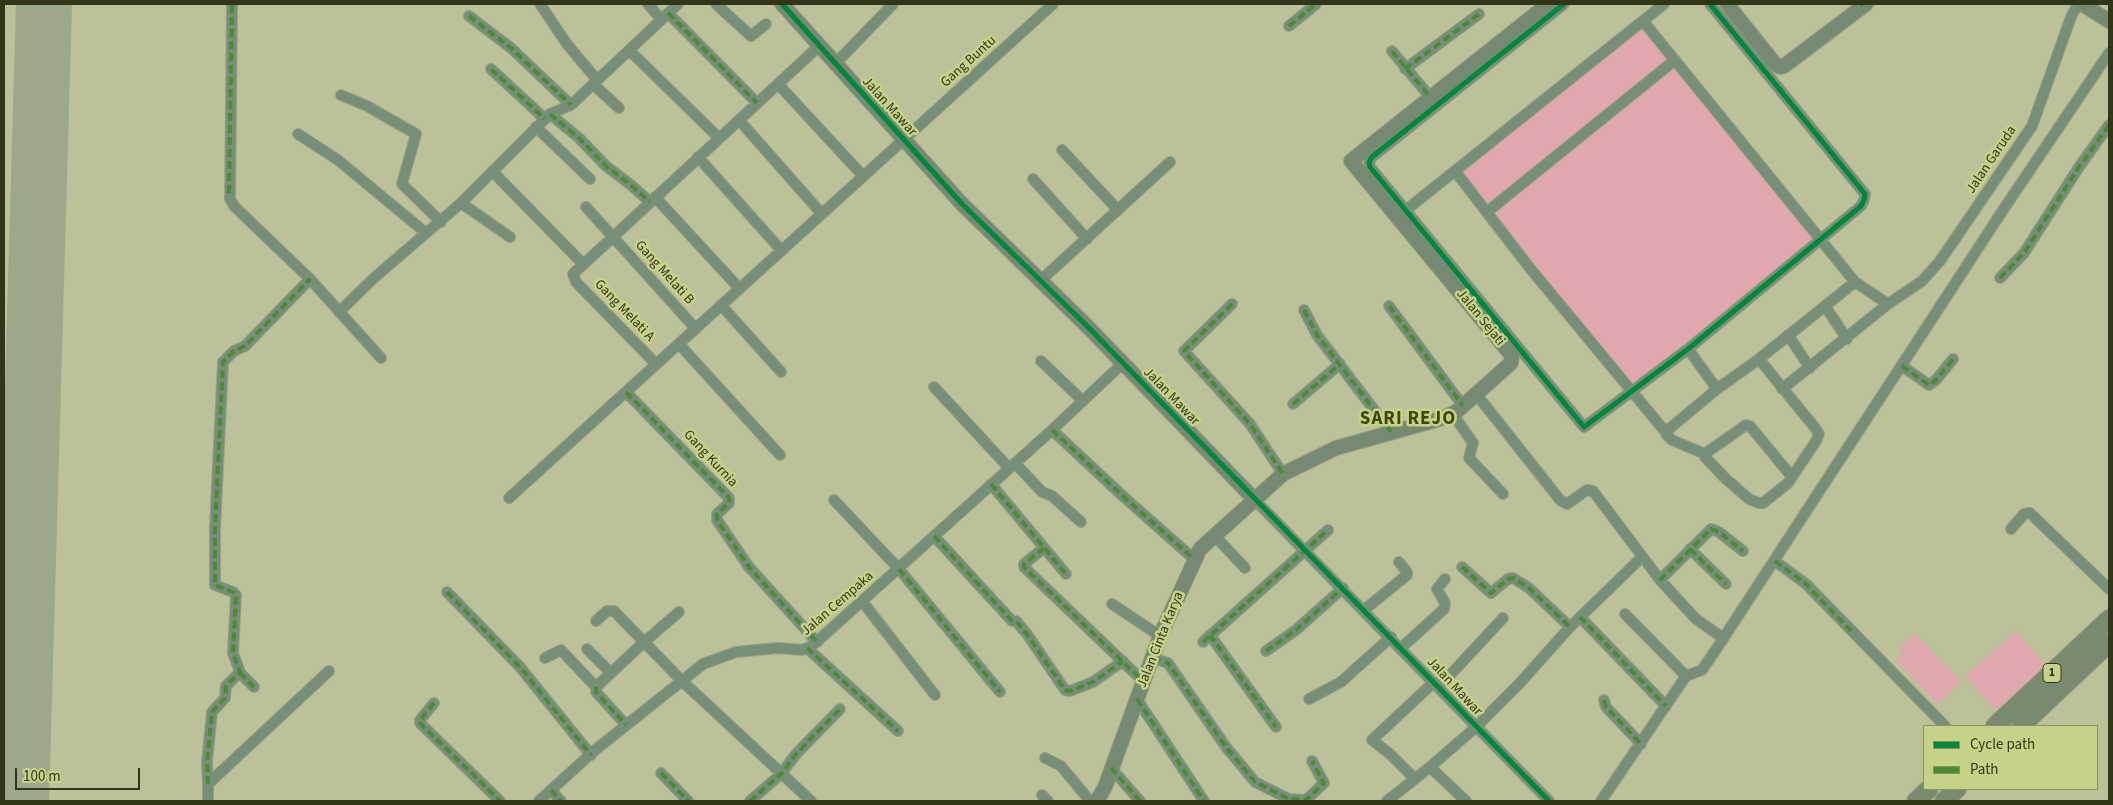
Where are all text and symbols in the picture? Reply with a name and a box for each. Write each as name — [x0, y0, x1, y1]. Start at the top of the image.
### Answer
street label: Gang Buntu — [938, 33, 1000, 91]
street label: Jalan Mawar — [858, 74, 920, 140]
street label: Jalan Garuda — [1963, 123, 2021, 197]
street label: Gang Melati B — [631, 238, 697, 308]
street label: Gang Melati A — [590, 277, 658, 345]
street label: Jalan Sejati — [1452, 286, 1508, 350]
street label: Jalan Mawar — [1139, 365, 1203, 429]
district label: SARI REJO — [1359, 409, 1457, 431]
street label: Gang Kurnia — [679, 427, 741, 491]
street label: Jalan Cempaka — [799, 568, 877, 640]
street label: Jalan Cinta Karya — [1134, 590, 1188, 690]
street label: Jalan Mawar — [1423, 654, 1485, 720]
road number: 1 — [2043, 664, 2061, 682]
legend — [1923, 725, 2098, 790]
text: Cycle path — [1970, 734, 2035, 755]
scale bar — [18, 758, 142, 790]
text: Path — [1970, 759, 1998, 780]
text: 100 m — [23, 766, 61, 787]

